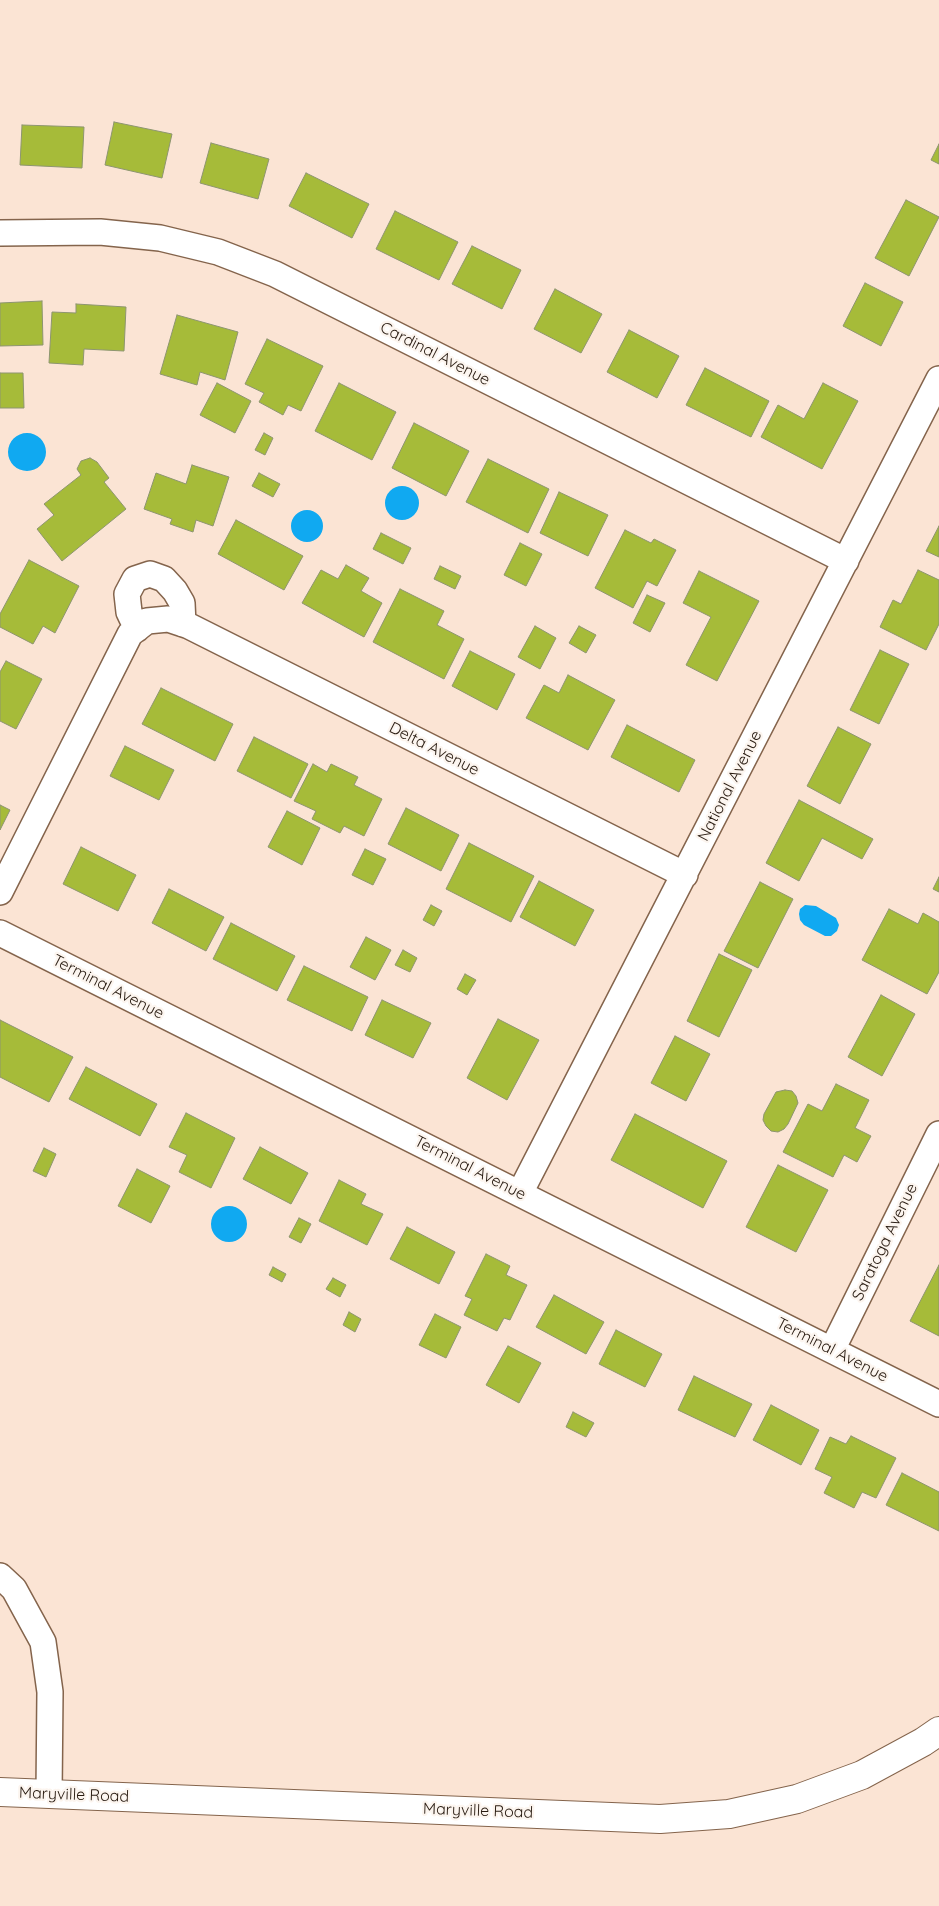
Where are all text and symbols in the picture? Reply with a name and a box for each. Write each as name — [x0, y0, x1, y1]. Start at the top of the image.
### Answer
street label: Cardinal Avenue — [377, 318, 493, 390]
street label: Delta Avenue — [386, 718, 482, 780]
street label: National Avenue — [694, 727, 766, 845]
street label: Terminal Avenue — [49, 951, 167, 1023]
street label: Terminal Avenue — [411, 1132, 529, 1204]
street label: Saratoga Avenue — [848, 1180, 922, 1304]
street label: Terminal Avenue — [773, 1314, 891, 1386]
street label: Maryville Road — [19, 1783, 129, 1807]
street label: Maryville Road — [423, 1799, 533, 1823]

